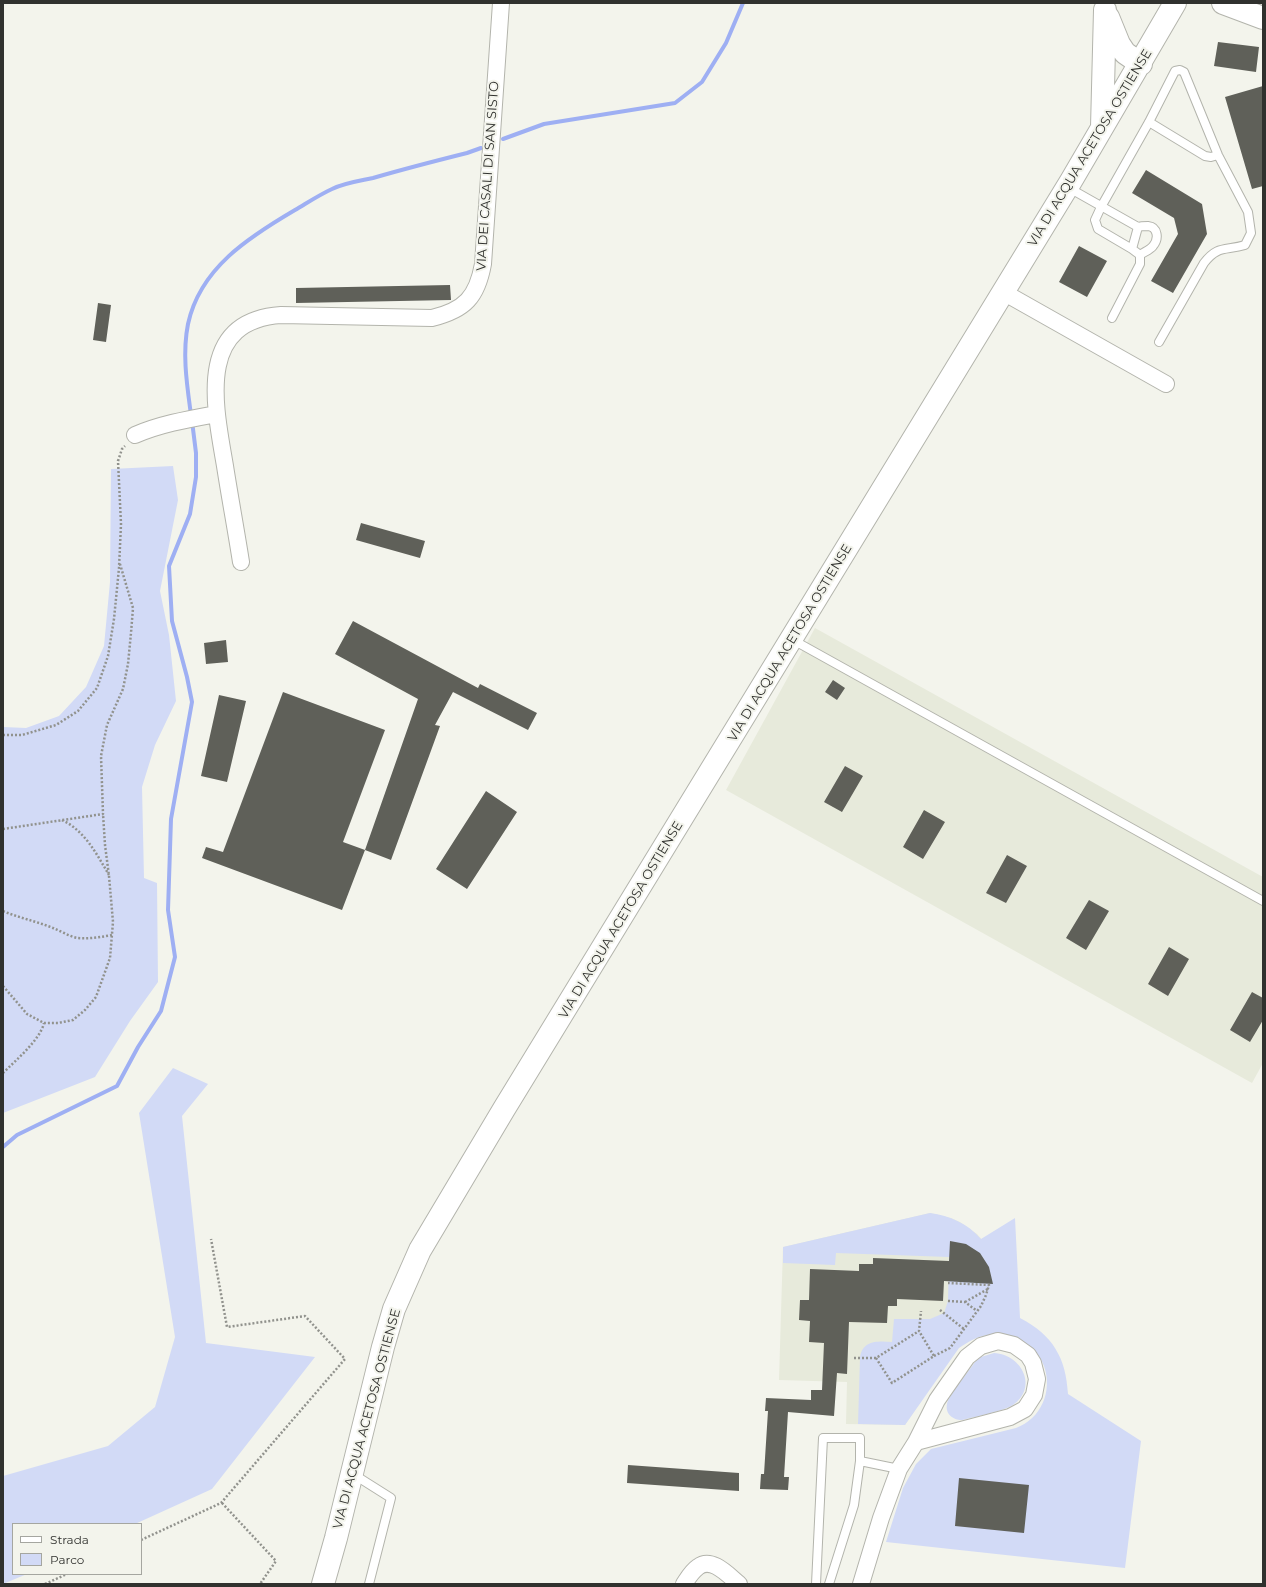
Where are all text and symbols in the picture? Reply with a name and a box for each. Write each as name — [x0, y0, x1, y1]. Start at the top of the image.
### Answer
street label: VIA DI ACQUA ACETOSA OSTIENSE — [1025, 46, 1155, 250]
street label: VIA DEI CASALI DI SAN SISTO — [474, 81, 502, 271]
street label: VIA DI ACQUA ACETOSA OSTIENSE — [725, 541, 855, 745]
street label: VIA DI ACQUA ACETOSA OSTIENSE — [556, 818, 686, 1022]
street label: VIA DI ACQUA ACETOSA OSTIENSE — [330, 1307, 404, 1531]
legend — [12, 1523, 142, 1575]
text: Strada — [50, 1532, 89, 1547]
text: Parco — [50, 1552, 84, 1567]

